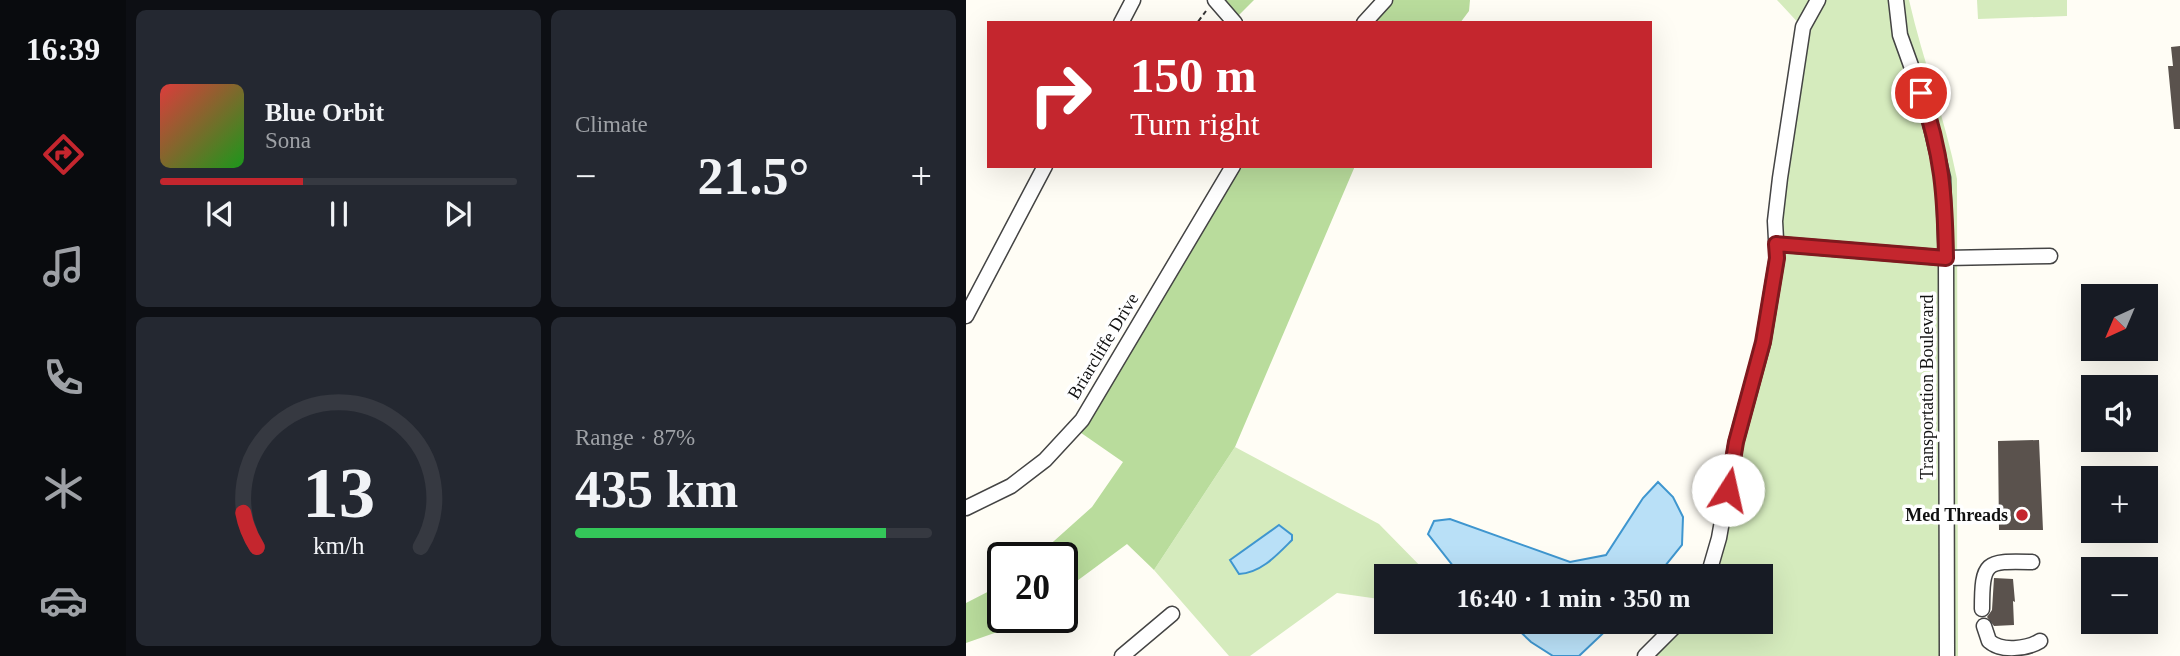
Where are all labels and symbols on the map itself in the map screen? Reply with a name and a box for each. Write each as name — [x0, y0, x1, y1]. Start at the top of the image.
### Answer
pin — [1891, 63, 1951, 123]
north arrow — [2081, 284, 2158, 360]
street label: Briarcliffe Drive — [1063, 289, 1143, 403]
street label: Transportation Boulevard — [1917, 295, 1937, 479]
position arrow — [1691, 453, 1765, 527]
place label: Med Threads — [1905, 505, 2008, 525]
marker: Med Threads — [2014, 507, 2030, 523]
speed limit sign: 20 — [987, 542, 1078, 633]

